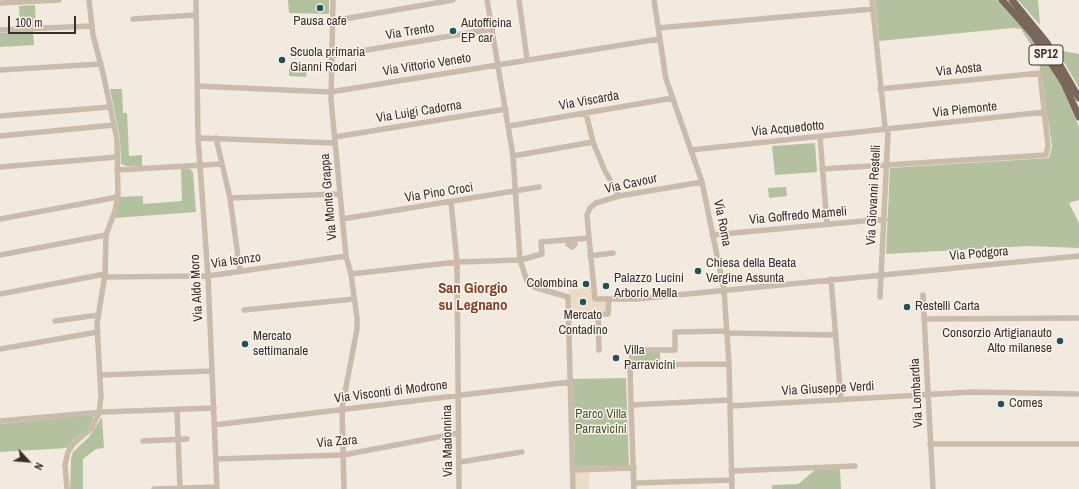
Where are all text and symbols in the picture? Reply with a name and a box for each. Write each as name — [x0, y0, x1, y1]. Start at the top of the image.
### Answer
marker: Pausa cafe — [315, 3, 325, 13]
scale bar — [10, 8, 78, 34]
place label: Pausa cafe — [293, 14, 347, 30]
text: 100 m — [15, 15, 42, 31]
place label: Autofficina EP car — [461, 16, 512, 47]
street label: Via Trento — [384, 20, 436, 44]
marker: Autofficina EP car — [448, 26, 458, 36]
place label: Scuola primaria Gianni Rodari — [290, 45, 365, 76]
road number: SP12 — [1029, 45, 1063, 65]
street label: Via Vittorio Veneto — [382, 50, 472, 80]
marker: Scuola primaria Gianni Rodari — [277, 55, 287, 65]
street label: Via Aosta — [935, 60, 983, 80]
street label: Via Viscarda — [558, 88, 620, 114]
street label: Via Luigi Cadorna — [375, 98, 463, 126]
street label: Via Piemonte — [932, 99, 998, 121]
street label: Via Acquedotto — [751, 118, 825, 140]
street label: Via Giovanni Restelli — [864, 144, 884, 246]
street label: Via Monte Grappa — [317, 153, 341, 241]
street label: Via Cavour — [603, 171, 659, 197]
street label: Via Pino Croci — [404, 180, 474, 206]
street label: Via Roma — [710, 198, 734, 248]
street label: Via Goffredo Mameli — [749, 204, 847, 228]
street label: Via Podgora — [949, 244, 1009, 264]
street label: Via Isonzo — [210, 250, 262, 272]
street label: Via Aldo Moro — [187, 254, 207, 322]
place label: Chiesa della Beata Vergine Assunta — [706, 256, 796, 287]
marker: Chiesa della Beata Vergine Assunta — [693, 266, 703, 276]
place label: Palazzo Lucini Arborio Mella — [614, 271, 684, 302]
place label: Colombina — [526, 276, 578, 292]
marker: Colombina — [581, 279, 591, 289]
district label: San Giorgio su Legnano — [438, 280, 508, 315]
marker: Palazzo Lucini Arborio Mella — [601, 281, 611, 291]
marker: Mercato Contadino — [578, 297, 588, 307]
place label: Restelli Carta — [915, 299, 980, 315]
marker: Restelli Carta — [902, 302, 912, 312]
place label: Mercato Contadino — [558, 308, 608, 339]
place label: Consorzio Artigianauto Alto milanese — [942, 326, 1052, 357]
place label: Mercato settimanale — [253, 329, 308, 360]
marker: Consorzio Artigianauto Alto milanese — [1055, 336, 1065, 346]
marker: Mercato settimanale — [240, 339, 250, 349]
place label: Villa Parravicini — [624, 343, 676, 374]
marker: Villa Parravicini — [611, 353, 621, 363]
street label: Via Lombardia — [907, 358, 927, 428]
street label: Via Visconti di Modrone — [333, 377, 449, 407]
street label: Via Giuseppe Verdi — [781, 379, 875, 399]
place label: Comes — [1009, 396, 1043, 412]
marker: Comes — [996, 399, 1006, 409]
street label: Via Madonnina — [440, 405, 456, 477]
park label: Parco Villa Parravicini — [575, 407, 627, 438]
street label: Via Zara — [316, 432, 358, 452]
north arrow — [8, 441, 48, 481]
text: N — [31, 460, 47, 472]

